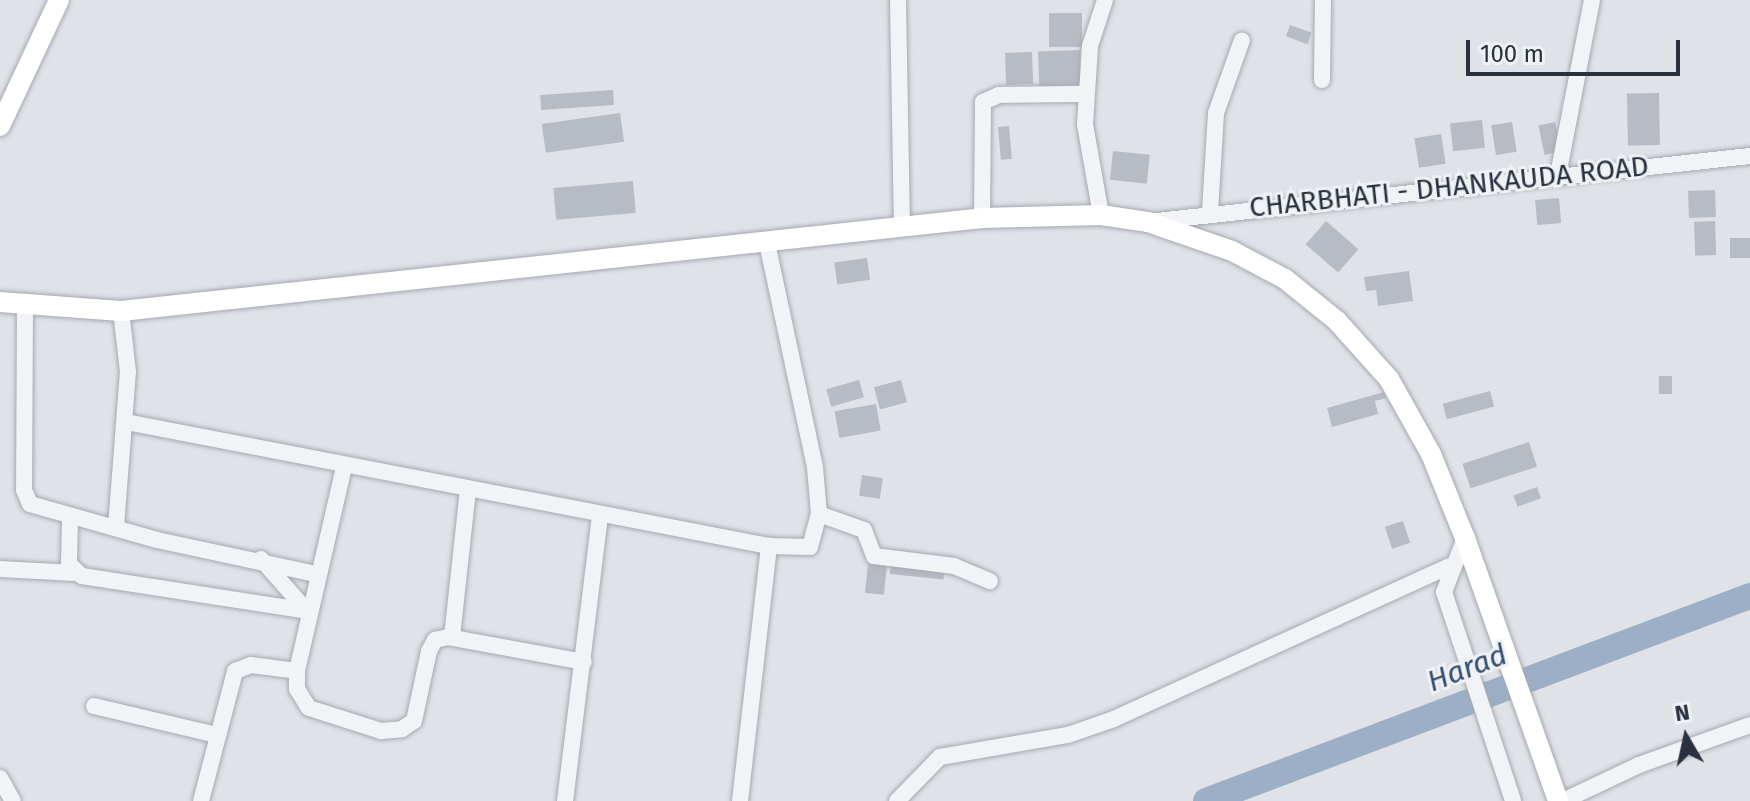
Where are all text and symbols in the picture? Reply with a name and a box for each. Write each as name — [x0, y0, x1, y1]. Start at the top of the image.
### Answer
scale bar — [1470, 24, 1684, 74]
text: 100 m — [1480, 40, 1544, 68]
street label: CHARBHATI - DHANKAUDA ROAD — [1248, 149, 1650, 225]
water label: Harad — [1422, 636, 1512, 700]
north arrow — [1646, 697, 1726, 777]
text: N — [1673, 698, 1691, 727]

